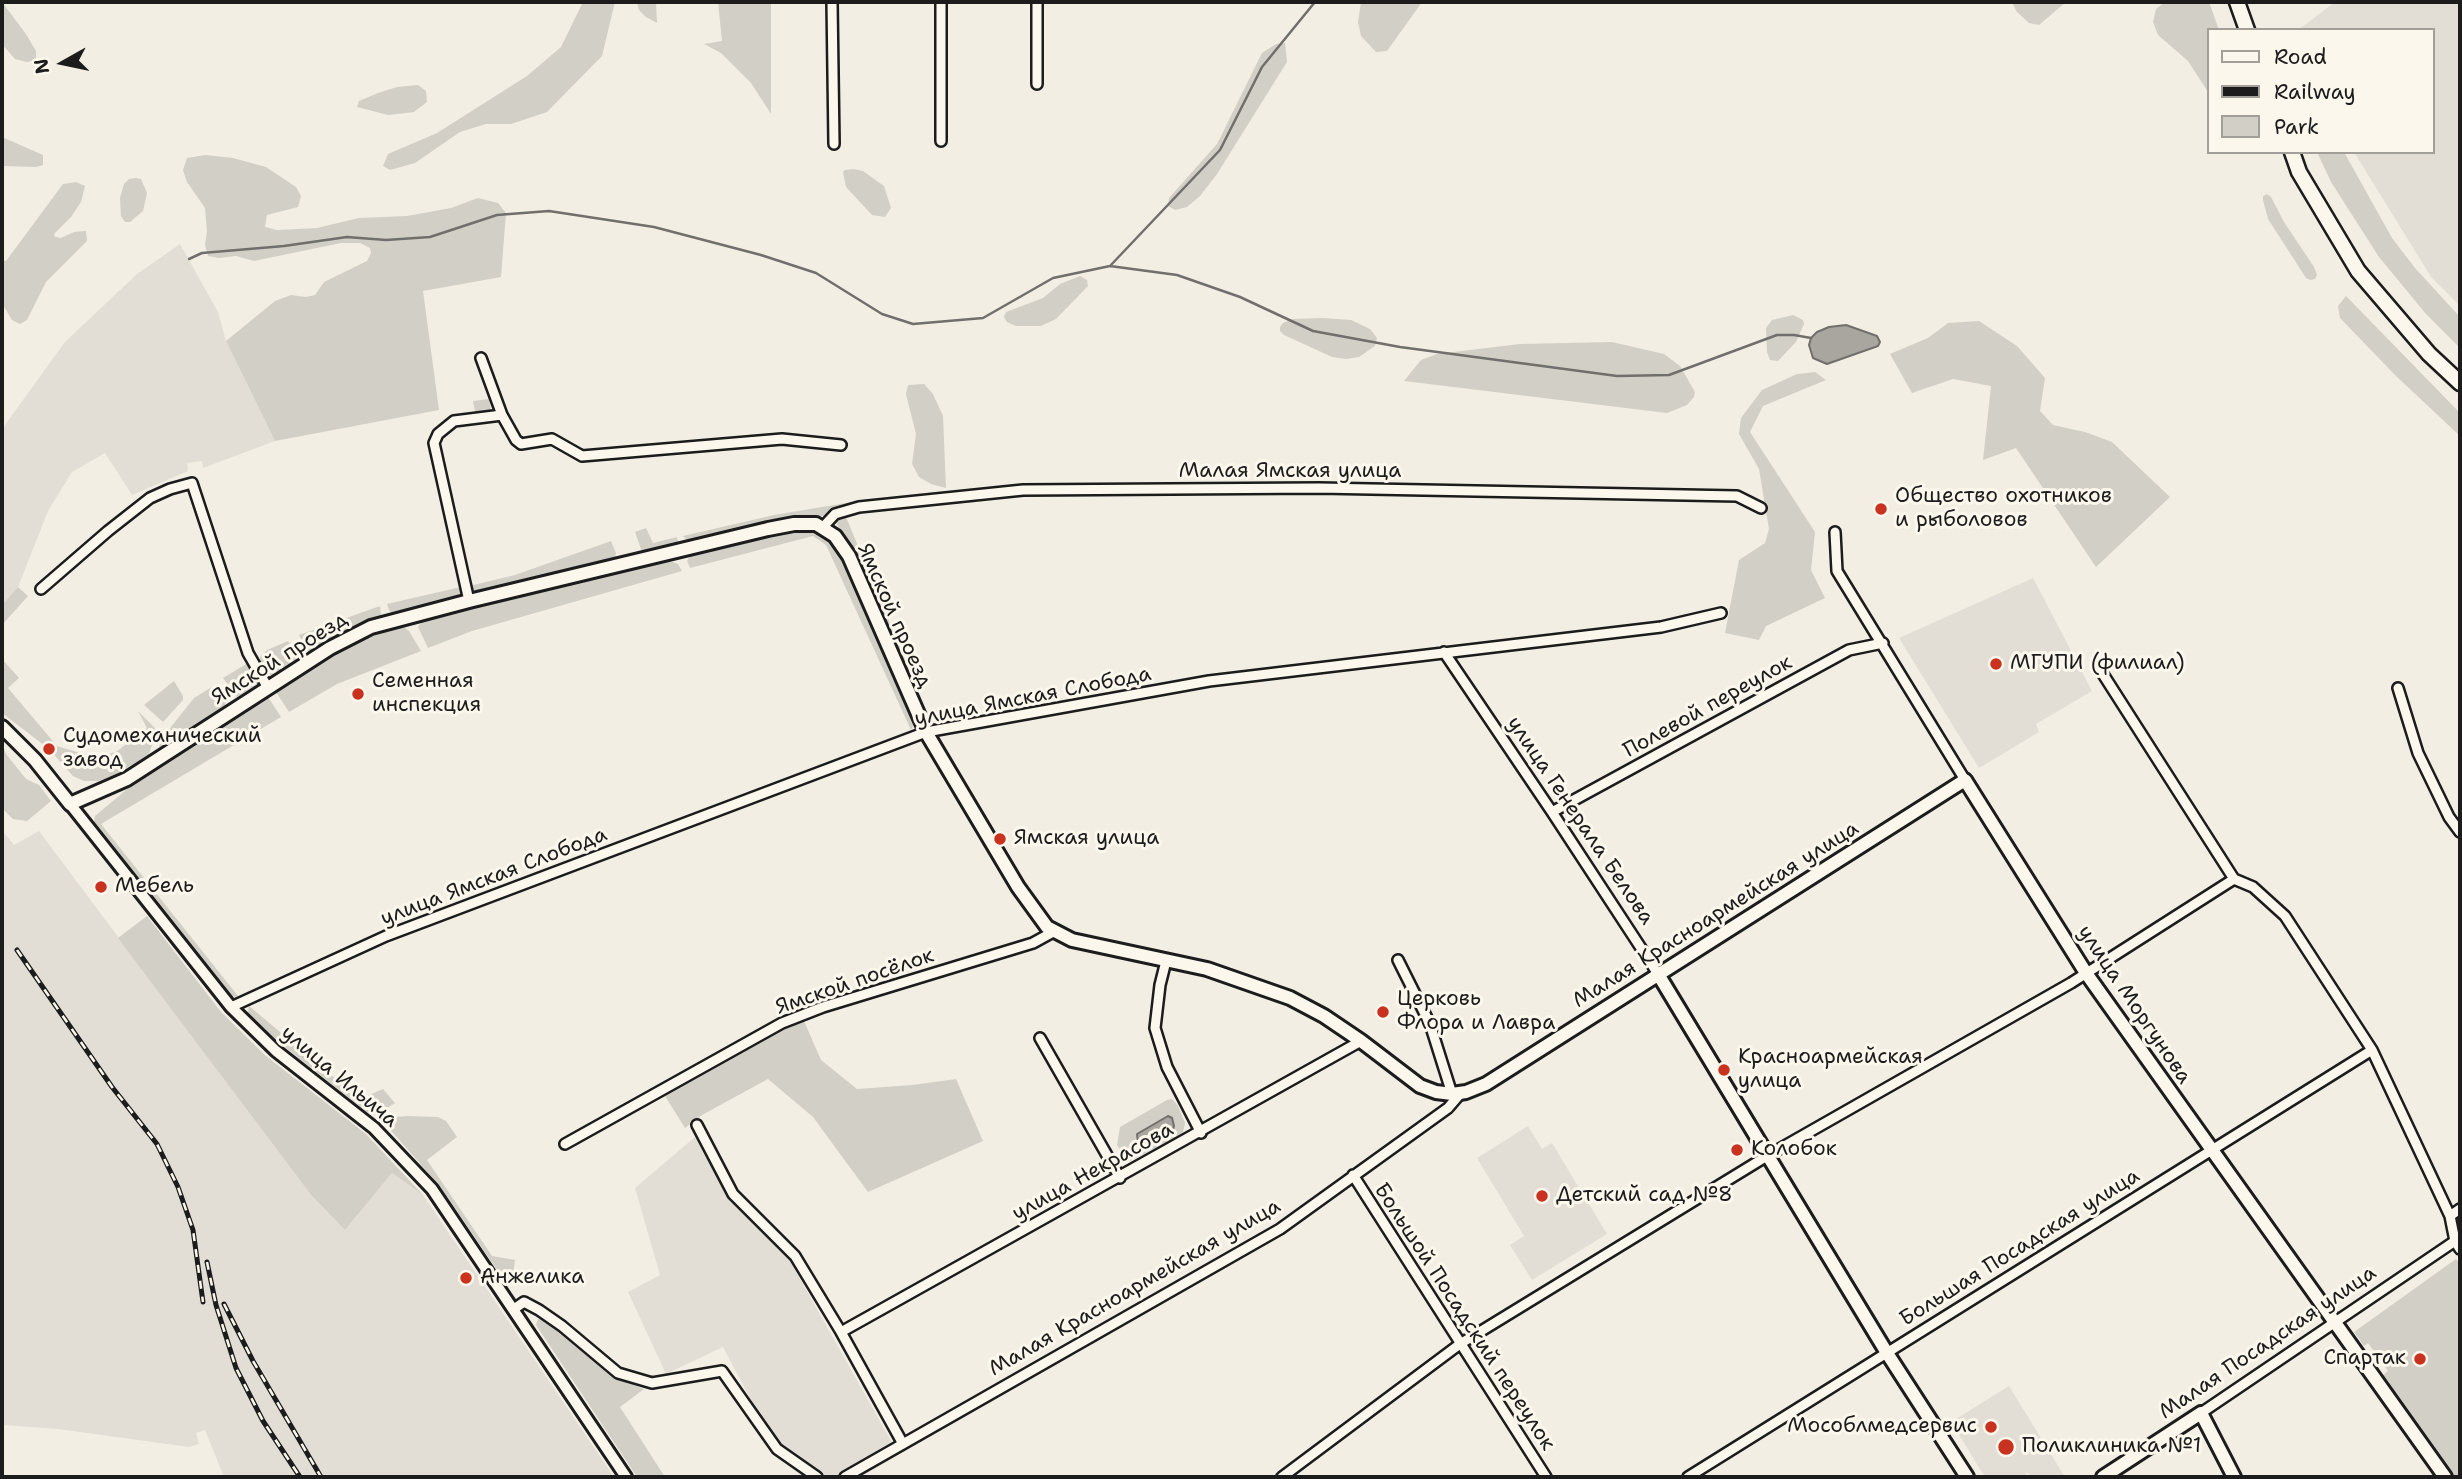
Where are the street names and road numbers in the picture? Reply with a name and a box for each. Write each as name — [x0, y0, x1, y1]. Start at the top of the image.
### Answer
street label: Малая Ямская улица — [1179, 459, 1401, 485]
street label: Ямской проезд — [851, 540, 937, 692]
street label: Ямской проезд — [207, 607, 353, 711]
street label: Полевой переулок — [1619, 650, 1797, 764]
street label: улица Ямская Слобода — [913, 662, 1153, 732]
street label: улица Генерала Белова — [1501, 712, 1659, 930]
street label: Малая Красноармейская улица — [1568, 816, 1864, 1014]
street label: улица Ямская Слобода — [377, 822, 611, 932]
street label: улица Моргунова — [2072, 921, 2196, 1089]
street label: Ямской посёлок — [773, 943, 937, 1021]
street label: улица Ильича — [275, 1021, 403, 1133]
street label: улица Некрасова — [1008, 1117, 1178, 1227]
street label: Большая Посадская улица — [1895, 1164, 2145, 1332]
street label: Большой Посадский переулок — [1368, 1179, 1560, 1455]
street label: Малая Красноармейская улица — [985, 1194, 1285, 1382]
street label: Малая Посадская улица — [2155, 1261, 2381, 1425]

